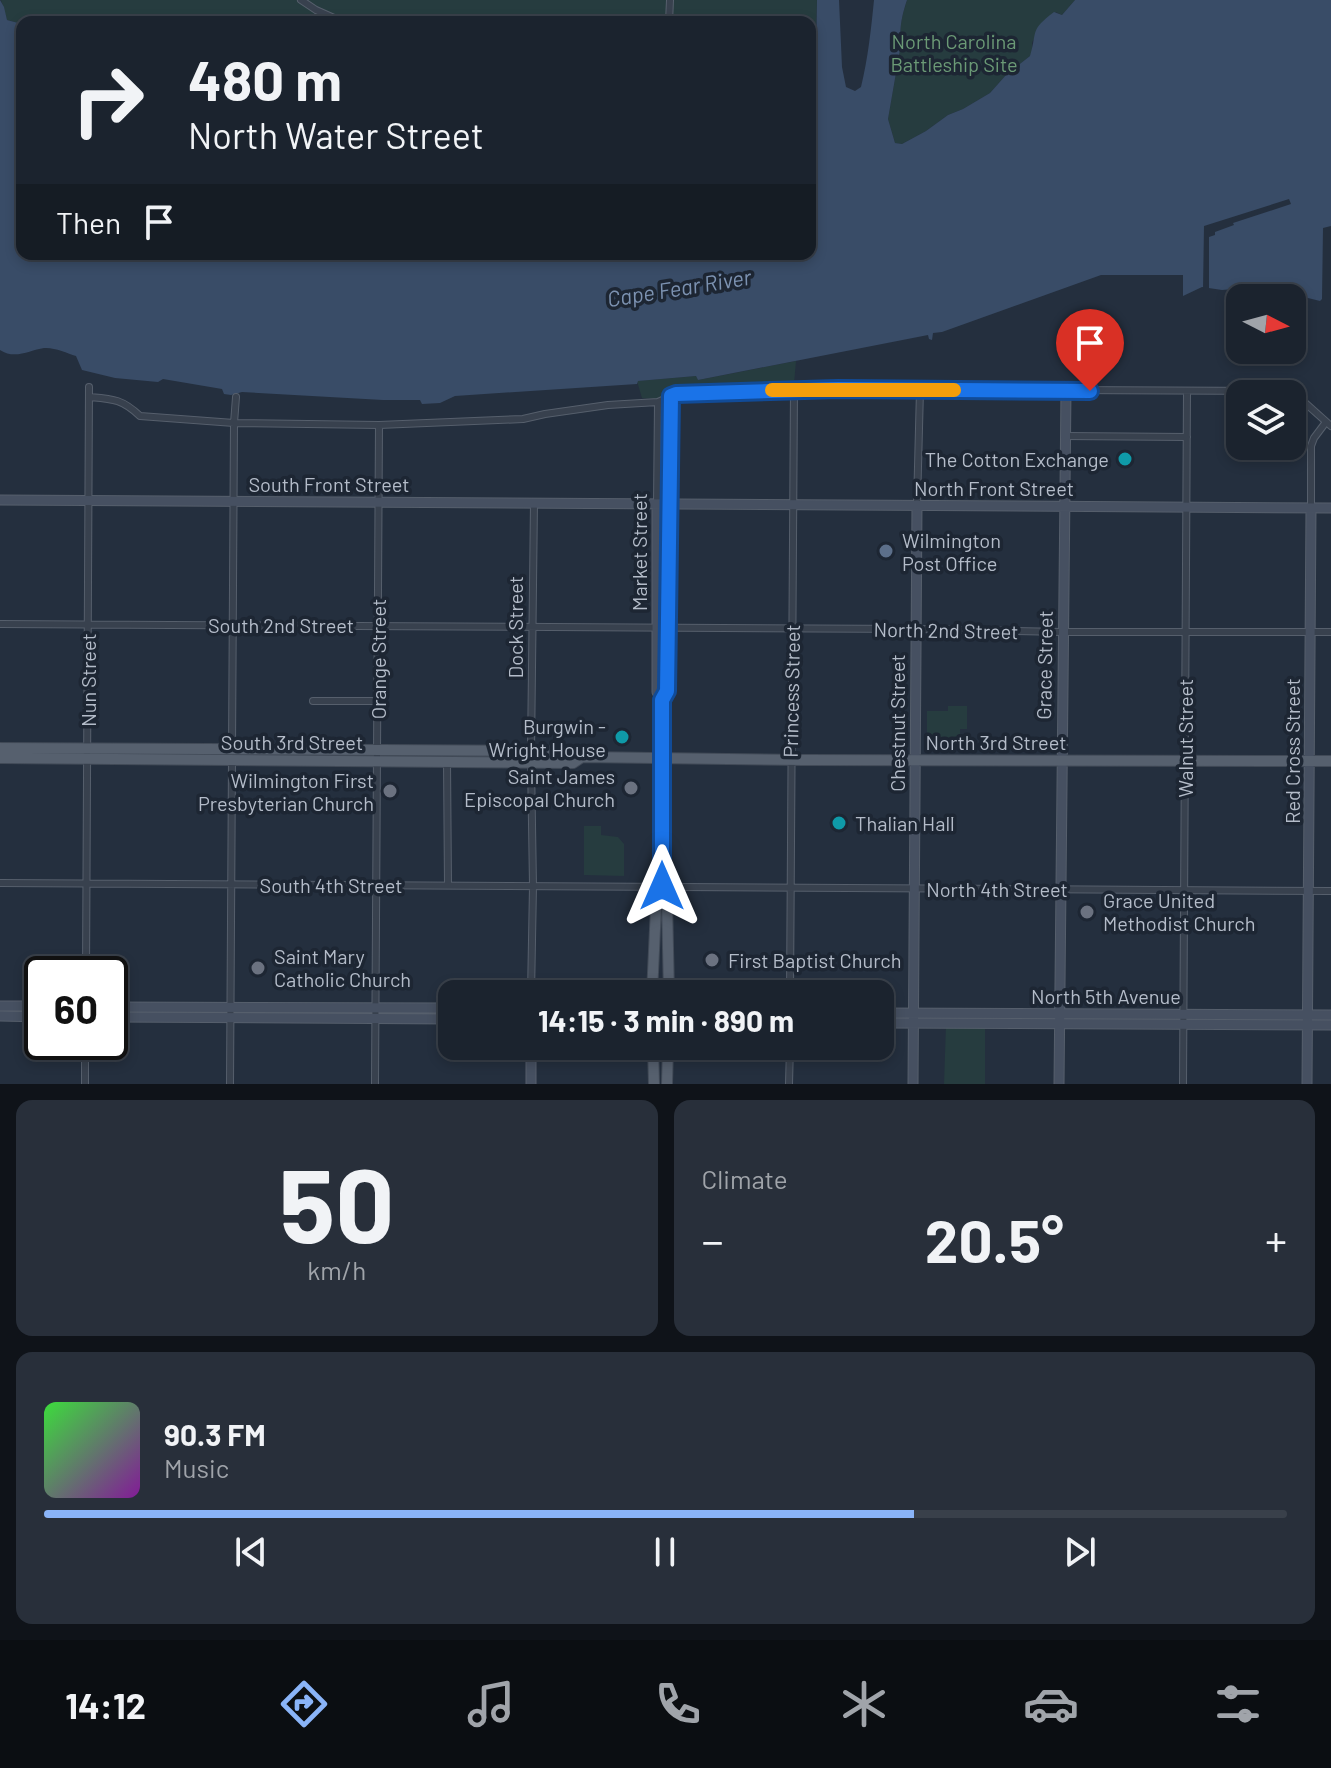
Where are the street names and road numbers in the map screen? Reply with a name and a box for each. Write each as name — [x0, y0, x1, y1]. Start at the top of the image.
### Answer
street label: South Front Street — [248, 472, 410, 496]
street label: North Front Street — [914, 476, 1074, 500]
street label: Market Street — [627, 493, 651, 611]
street label: Dock Street — [503, 576, 527, 678]
street label: Orange Street — [366, 599, 390, 719]
street label: Grace Street — [1031, 610, 1057, 720]
street label: South 2nd Street — [208, 613, 354, 637]
street label: North 2nd Street — [873, 617, 1019, 643]
street label: Princess Street — [778, 624, 804, 758]
street label: Nun Street — [76, 633, 100, 727]
street label: Chestnut Street — [885, 654, 909, 792]
street label: Red Cross Street — [1280, 678, 1304, 824]
street label: Walnut Street — [1173, 679, 1197, 797]
street label: South 3rd Street — [221, 730, 363, 754]
street label: North 3rd Street — [925, 730, 1067, 754]
street label: South 4th Street — [259, 873, 403, 897]
street label: North 4th Street — [926, 877, 1068, 901]
street label: North 5th Avenue — [1031, 984, 1181, 1008]

